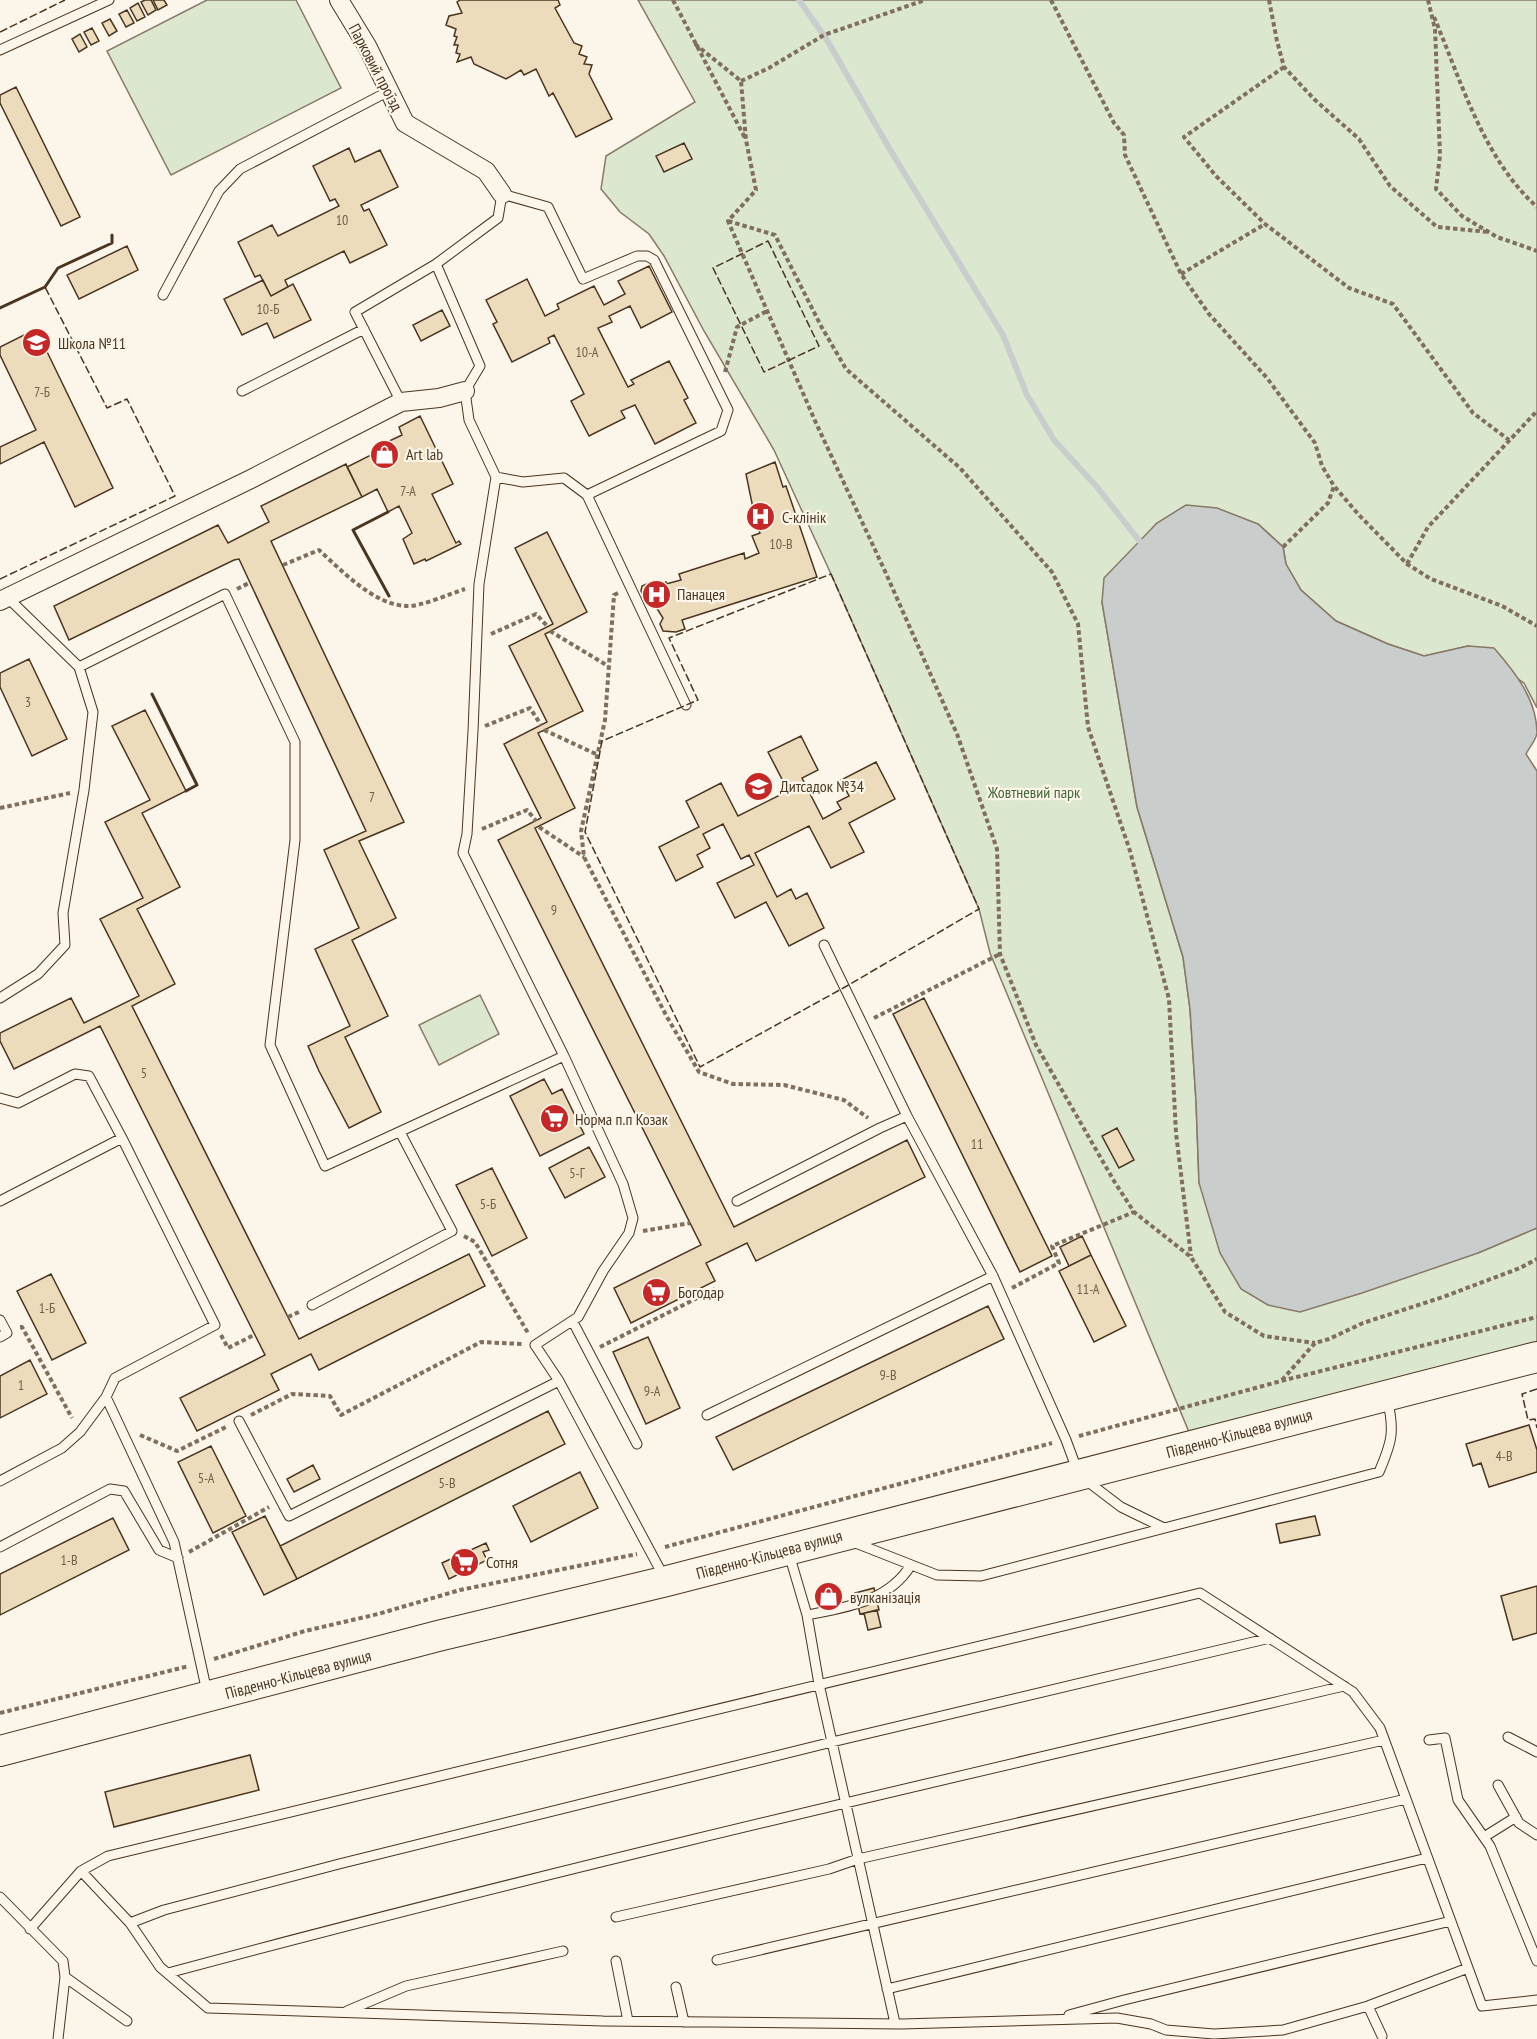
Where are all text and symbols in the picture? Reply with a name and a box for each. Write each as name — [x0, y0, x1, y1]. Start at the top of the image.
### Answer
street label: Парковий проїзд — [345, 20, 407, 114]
house number: 10 — [336, 211, 348, 229]
house number: 10-Б — [257, 300, 279, 318]
school or university icon: Школа №11 — [21, 327, 53, 359]
place label: Школа №11 — [58, 333, 126, 353]
house number: 10-А — [576, 343, 599, 361]
house number: 7-Б — [34, 383, 50, 401]
shop icon: Art lab — [369, 438, 401, 470]
place label: Art lab — [406, 444, 443, 464]
house number: 7-А — [400, 482, 416, 500]
hospital icon: С-клінік — [745, 501, 777, 533]
place label: С-клінік — [782, 507, 827, 527]
house number: 10-В — [769, 535, 793, 553]
hospital icon: Панацея — [640, 578, 672, 610]
place label: Панацея — [677, 584, 725, 604]
house number: 3 — [25, 693, 31, 711]
school or university icon: Дитсадок №34 — [743, 770, 775, 802]
place label: Дитсадок №34 — [780, 776, 864, 796]
park label: Жовтневий парк — [987, 782, 1081, 802]
house number: 7 — [369, 788, 375, 806]
house number: 9 — [551, 901, 557, 919]
house number: 5 — [141, 1064, 147, 1082]
supermarket icon: Норма п.п Козак — [538, 1103, 570, 1135]
place label: Норма п.п Козак — [575, 1109, 669, 1129]
house number: 11 — [971, 1135, 983, 1153]
house number: 5-Г — [569, 1164, 586, 1182]
house number: 5-Б — [480, 1195, 496, 1213]
supermarket icon: Богодар — [641, 1276, 673, 1308]
house number: 11-А — [1077, 1280, 1100, 1298]
place label: Богодар — [678, 1282, 724, 1302]
house number: 1-Б — [39, 1299, 55, 1317]
house number: 9-В — [880, 1366, 896, 1384]
house number: 1 — [18, 1376, 24, 1394]
house number: 9-А — [644, 1382, 661, 1400]
street label: Південно-Кільцева вулиця — [1164, 1404, 1314, 1462]
house number: 4-В — [1496, 1447, 1512, 1465]
house number: 5-А — [198, 1469, 215, 1487]
house number: 5-В — [439, 1474, 455, 1492]
street label: Південно-Кільцева вулиця — [694, 1525, 844, 1583]
supermarket icon: Сотня — [449, 1546, 481, 1578]
house number: 1-В — [61, 1551, 77, 1569]
place label: Сотня — [486, 1552, 518, 1572]
shop icon: вулканізація — [813, 1581, 845, 1613]
place label: вулканізація — [850, 1587, 921, 1607]
street label: Південно-Кільцева вулиця — [223, 1645, 373, 1703]

